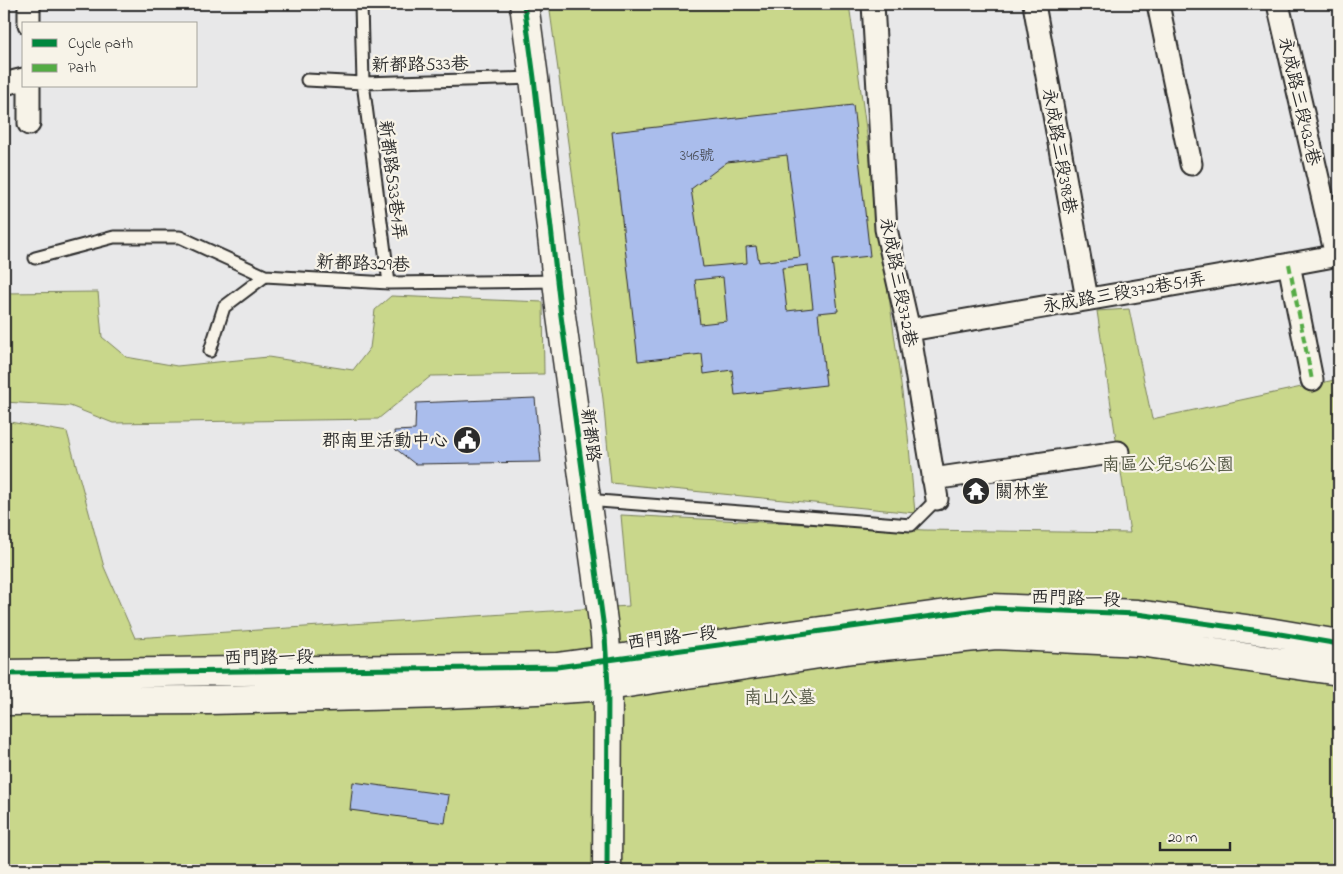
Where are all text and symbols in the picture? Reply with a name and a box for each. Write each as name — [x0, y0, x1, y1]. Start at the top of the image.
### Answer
legend — [22, 22, 198, 88]
text: Cycle path — [68, 33, 133, 56]
street label: 永成路三段432巷 — [1271, 34, 1326, 169]
street label: 新都路533巷 — [371, 52, 469, 80]
text: Path — [68, 57, 96, 79]
street label: 永成路三段398巷 — [1034, 86, 1082, 216]
street label: 新都路533巷1弄 — [371, 119, 411, 242]
house number: 346號 — [680, 145, 714, 167]
street label: 永成路三段372巷 — [872, 215, 922, 350]
street label: 新都路329巷 — [316, 250, 410, 280]
street label: 永成路三段372巷51弄 — [1040, 267, 1208, 321]
street label: 新都路 — [573, 407, 605, 464]
public building icon: 郡南里活動中心 — [452, 425, 482, 455]
place label: 郡南里活動中心 — [322, 429, 448, 455]
park label: 南區公兒s46公園 — [1102, 453, 1234, 479]
temple icon: 關林堂 — [961, 476, 991, 506]
place label: 關林堂 — [995, 480, 1049, 506]
street label: 西門路一段 — [1031, 585, 1121, 615]
street label: 西門路一段 — [626, 621, 718, 657]
street label: 西門路一段 — [224, 645, 314, 673]
park label: 南山公墓 — [744, 686, 816, 712]
scale bar — [1160, 819, 1230, 851]
text: 20 m — [1168, 827, 1198, 849]

